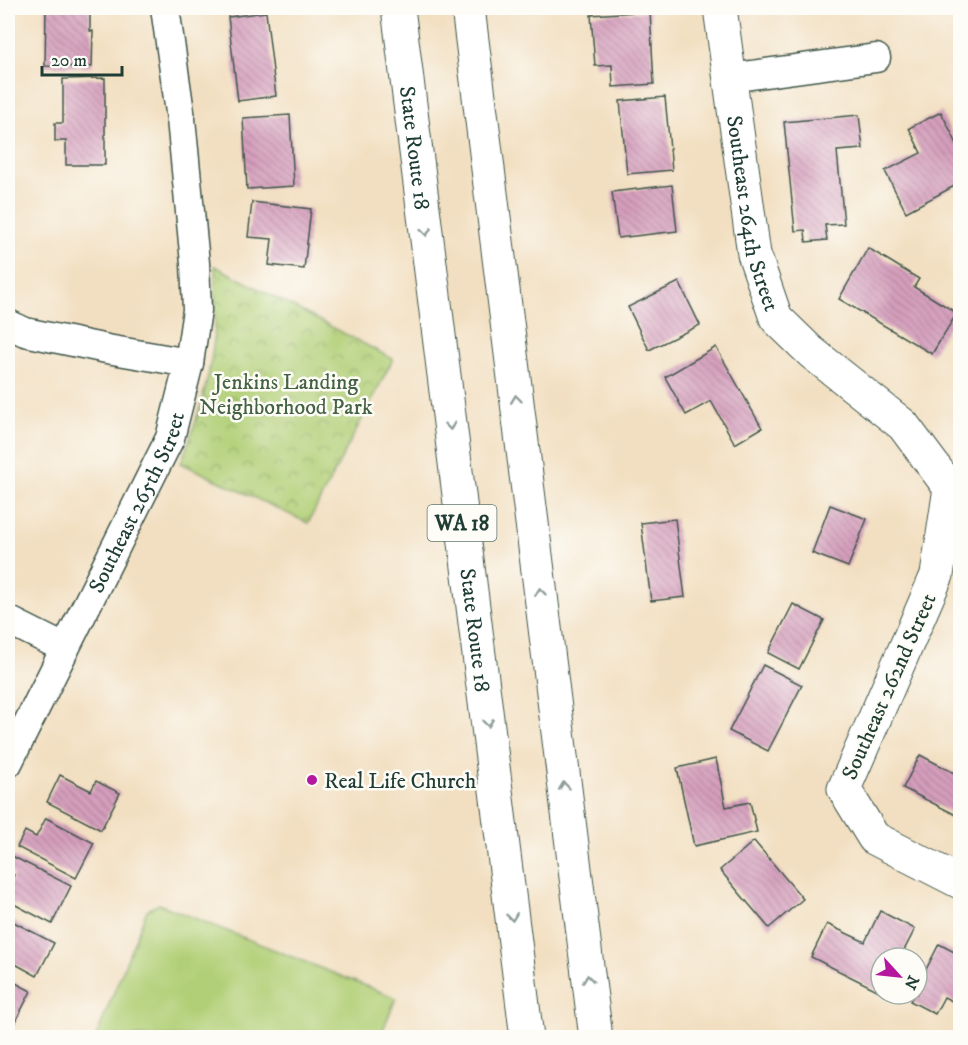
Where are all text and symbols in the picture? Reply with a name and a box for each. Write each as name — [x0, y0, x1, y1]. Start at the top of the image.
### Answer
scale bar — [42, 39, 122, 77]
text: 20 m — [51, 50, 87, 72]
street label: State Route 18 — [393, 85, 435, 212]
street label: Southeast 264th Street — [720, 114, 785, 315]
one-way arrow — [419, 228, 431, 237]
park label: Jenkins Landing Neighborhood Park — [199, 369, 373, 421]
one-way arrow — [511, 394, 523, 403]
street label: Southeast 265th Street — [83, 409, 191, 598]
one-way arrow — [443, 421, 456, 430]
road number: WA 18 — [428, 505, 496, 541]
street label: State Route 18 — [453, 567, 496, 694]
one-way arrow — [535, 588, 547, 597]
street label: Southeast 262nd Street — [836, 589, 943, 784]
one-way arrow — [481, 719, 493, 728]
place label: Real Life Church — [324, 768, 477, 795]
marker: Real Life Church — [305, 773, 319, 787]
one-way arrow — [559, 781, 571, 791]
one-way arrow — [505, 912, 518, 921]
north arrow — [869, 946, 929, 1006]
text: N — [900, 972, 923, 993]
one-way arrow — [583, 975, 595, 984]

